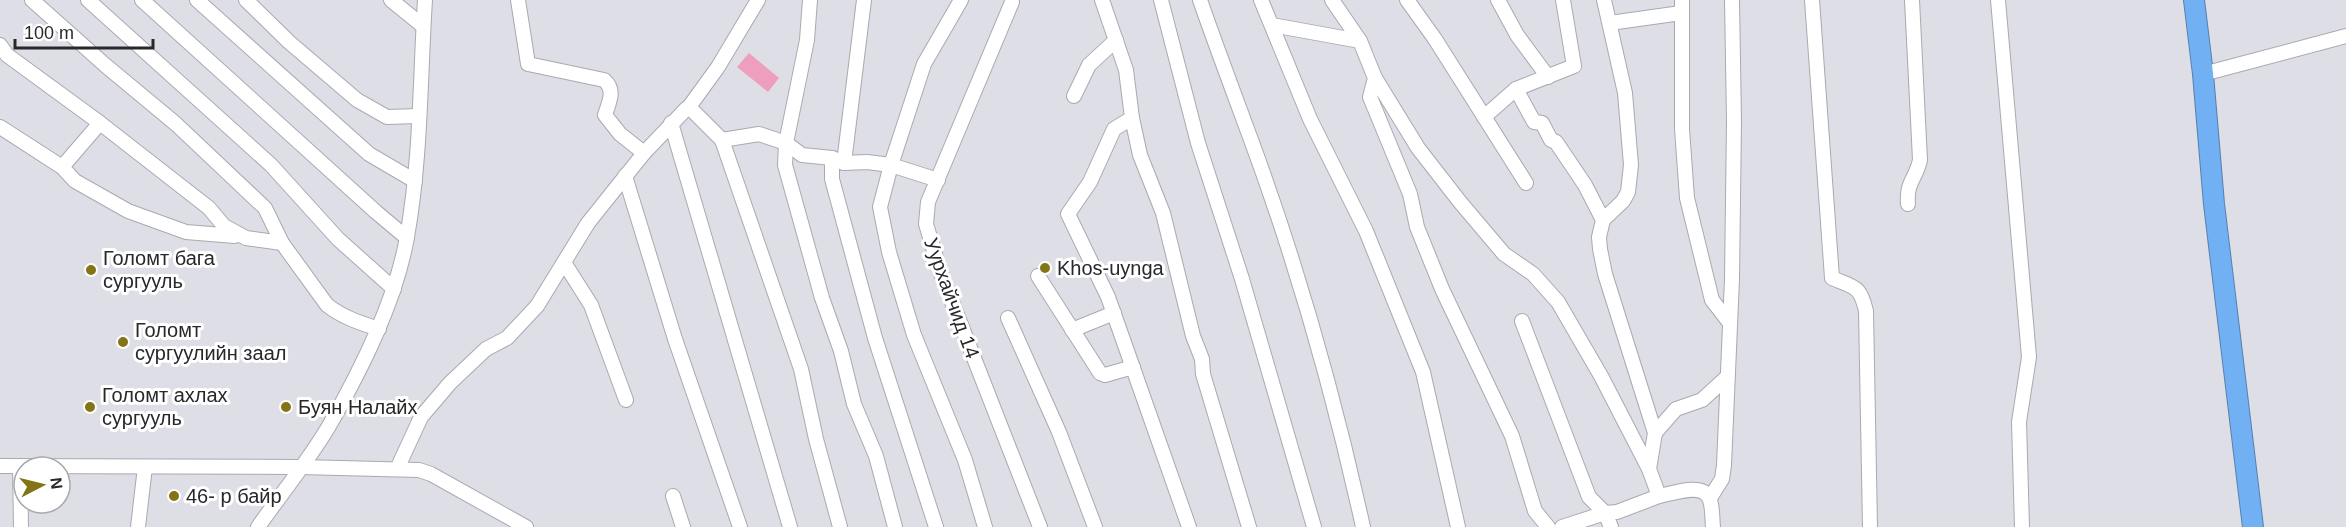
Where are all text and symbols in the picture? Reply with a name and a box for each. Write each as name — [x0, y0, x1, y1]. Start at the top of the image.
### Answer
scale bar — [15, 12, 153, 50]
text: 100 m — [24, 23, 74, 43]
street label: Уурхайчид 14 — [920, 235, 984, 361]
place label: Голомт бага сургууль — [103, 247, 216, 292]
place label: Khos-uynga — [1057, 257, 1165, 279]
marker: Khos-uynga — [1038, 261, 1052, 275]
marker: Голомт бага сургууль — [84, 263, 98, 277]
place label: Голомт сургуулийн заал — [135, 319, 286, 364]
marker: Голомт сургуулийн заал — [116, 335, 130, 349]
place label: Голомт ахлах сургууль — [102, 384, 228, 429]
place label: Буян Налайх — [298, 396, 417, 418]
marker: Голомт ахлах сургууль — [83, 400, 97, 414]
marker: Буян Налайх — [279, 400, 293, 414]
north arrow — [12, 455, 72, 515]
text: N — [47, 476, 66, 490]
place label: 46- р байр — [186, 485, 282, 507]
marker: 46- р байр — [167, 489, 181, 503]

